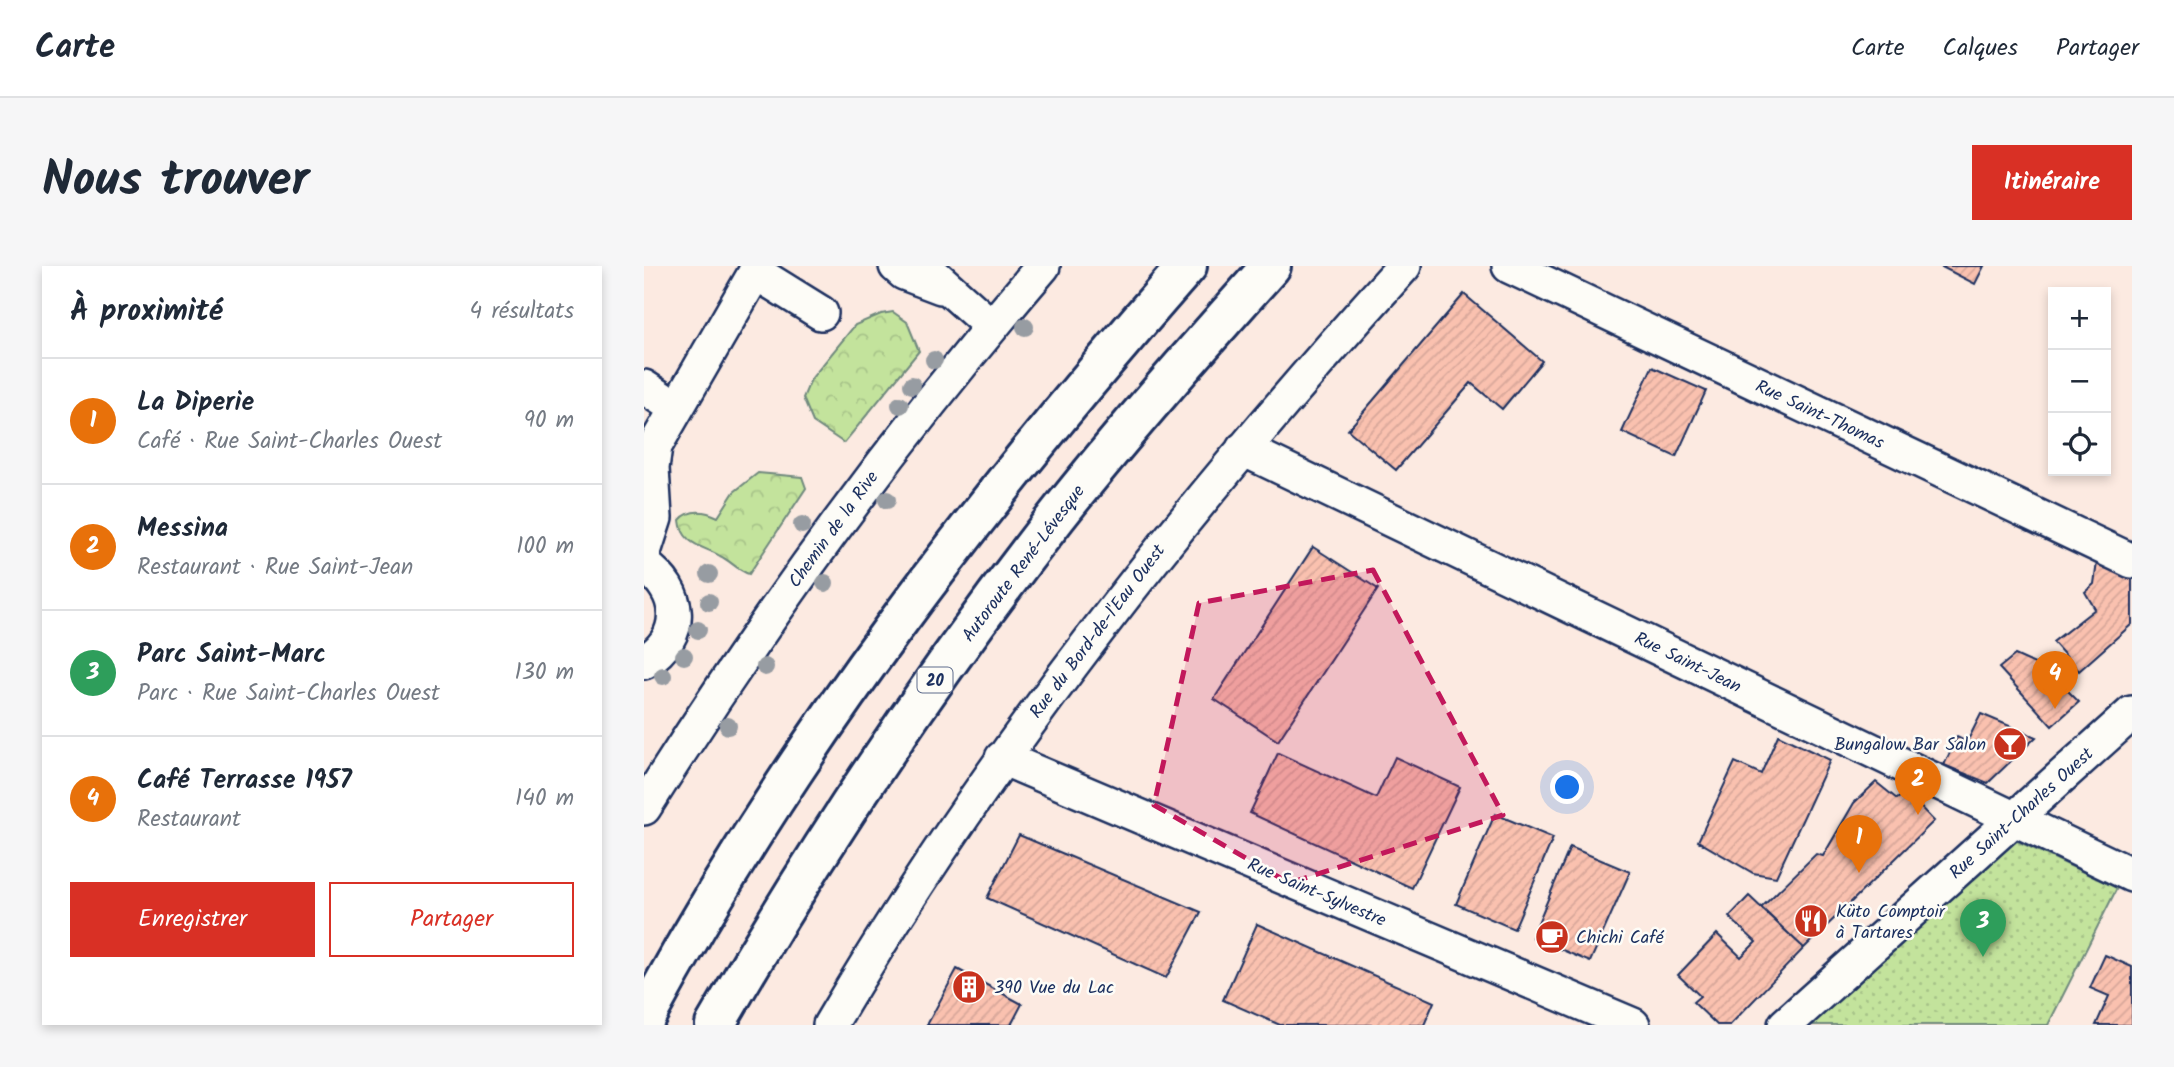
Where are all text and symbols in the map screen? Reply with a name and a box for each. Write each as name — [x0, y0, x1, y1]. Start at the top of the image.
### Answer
text: Carte — [35, 22, 115, 75]
text: Carte — [1851, 29, 1905, 68]
text: Calques — [1943, 29, 2018, 68]
text: Partager — [2056, 29, 2139, 68]
text: Nous trouver — [42, 143, 309, 221]
button: Itinéraire — [1972, 145, 2132, 220]
map controls — [2048, 287, 2111, 476]
button: + — [2048, 287, 2111, 350]
text: À proximité — [70, 288, 223, 336]
text: 4 résultats — [470, 294, 574, 330]
button: − — [2048, 350, 2111, 413]
street label: Rue Saint-Thomas — [1750, 373, 1889, 458]
text: La Diperie — [137, 382, 254, 424]
text: 1 — [90, 403, 96, 439]
text: 90 m — [524, 403, 574, 439]
button: locate — [2048, 413, 2111, 476]
text: Café · Rue Saint-Charles Ouest — [137, 424, 442, 460]
street label: Chemin de la Rive — [782, 465, 887, 595]
street label: Autoroute René-Lévesque — [955, 479, 1093, 649]
text: Messina — [137, 508, 228, 550]
text: 2 — [86, 529, 100, 565]
text: 100 m — [516, 529, 574, 565]
street label: Rue du Bord-de-l'Eau Ouest — [1023, 538, 1174, 725]
text: Restaurant · Rue Saint-Jean — [137, 550, 413, 586]
street label: Rue Saint-Jean — [1629, 625, 1746, 702]
text: Parc Saint-Marc — [137, 634, 326, 676]
pin: 4 — [2032, 651, 2078, 709]
text: 3 — [87, 655, 99, 691]
text: 130 m — [515, 655, 574, 691]
road number: 20 — [918, 668, 952, 692]
text: Parc · Rue Saint-Charles Ouest — [137, 676, 440, 712]
bar icon: Bungalow Bar Salon — [1991, 725, 2029, 763]
place label: Bungalow Bar Salon — [1834, 731, 1986, 760]
street label: Rue Saint-Charles Ouest — [1943, 740, 2102, 887]
pin: 2 — [1895, 757, 1941, 815]
text: Café Terrasse 1957 — [137, 760, 352, 802]
your location — [1550, 770, 1584, 804]
text: 4 — [87, 781, 99, 817]
text: 140 m — [515, 781, 574, 817]
text: Restaurant — [137, 802, 241, 838]
pin: 1 — [1836, 815, 1882, 873]
street label: Rue Saint-Sylvestre — [1242, 851, 1390, 936]
button: Enregistrer — [70, 882, 315, 957]
button: Partager — [329, 882, 574, 957]
place label: Küto Comptoir à Tartares — [1836, 898, 1946, 948]
pin: 3 — [1960, 899, 2006, 957]
restaurant icon: Küto Comptoir à Tartares — [1792, 902, 1830, 940]
cafe icon: Chichi Café — [1533, 918, 1571, 956]
place label: Chichi Café — [1576, 924, 1665, 953]
building icon: 390 Vue du Lac — [950, 968, 988, 1006]
place label: 390 Vue du Lac — [994, 974, 1114, 1003]

